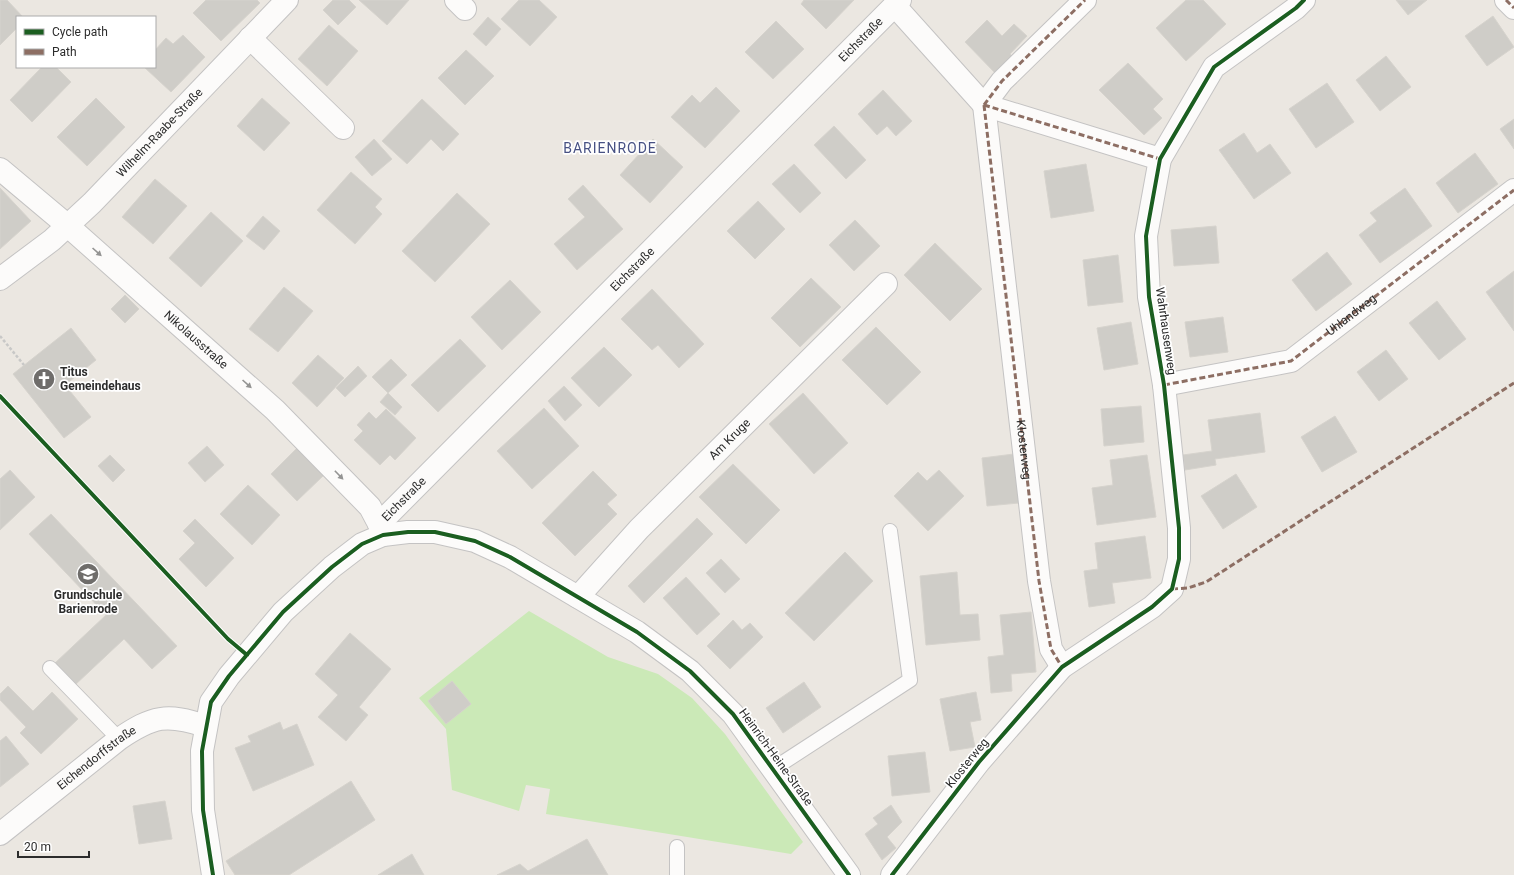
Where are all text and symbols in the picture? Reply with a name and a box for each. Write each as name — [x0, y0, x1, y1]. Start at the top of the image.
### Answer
street label: Eichstraße — [836, 14, 886, 64]
legend — [16, 16, 156, 68]
text: Cycle path — [52, 25, 108, 39]
text: Path — [52, 45, 77, 59]
street label: Wilhelm-Raabe-Straße — [114, 85, 206, 180]
district label: BARIENRODE — [563, 140, 657, 156]
street label: Eichstraße — [607, 244, 657, 294]
one-way arrow — [92, 247, 102, 256]
street label: Wahrhausenweg — [1153, 286, 1179, 376]
street label: Uhlandweg — [1323, 291, 1379, 339]
street label: Nikolausstraße — [161, 308, 231, 372]
place label: Titus Gemeindehaus — [60, 365, 141, 393]
church icon: Titus Gemeindehaus — [31, 366, 57, 392]
one-way arrow — [242, 380, 252, 389]
street label: Am Kruge — [706, 416, 753, 463]
street label: Klosterweg — [1013, 419, 1034, 480]
one-way arrow — [334, 470, 344, 480]
street label: Eichstraße — [379, 474, 429, 524]
school or university icon: Grundschule Barienrode — [75, 561, 101, 587]
place label: Grundschule Barienrode — [54, 588, 123, 616]
street label: Heinrich-Heine-Straße — [736, 706, 816, 808]
street label: Eichendorffstraße — [54, 723, 138, 793]
street label: Klosterweg — [943, 735, 991, 791]
scale bar — [18, 833, 89, 859]
text: 20 m — [24, 840, 51, 854]

